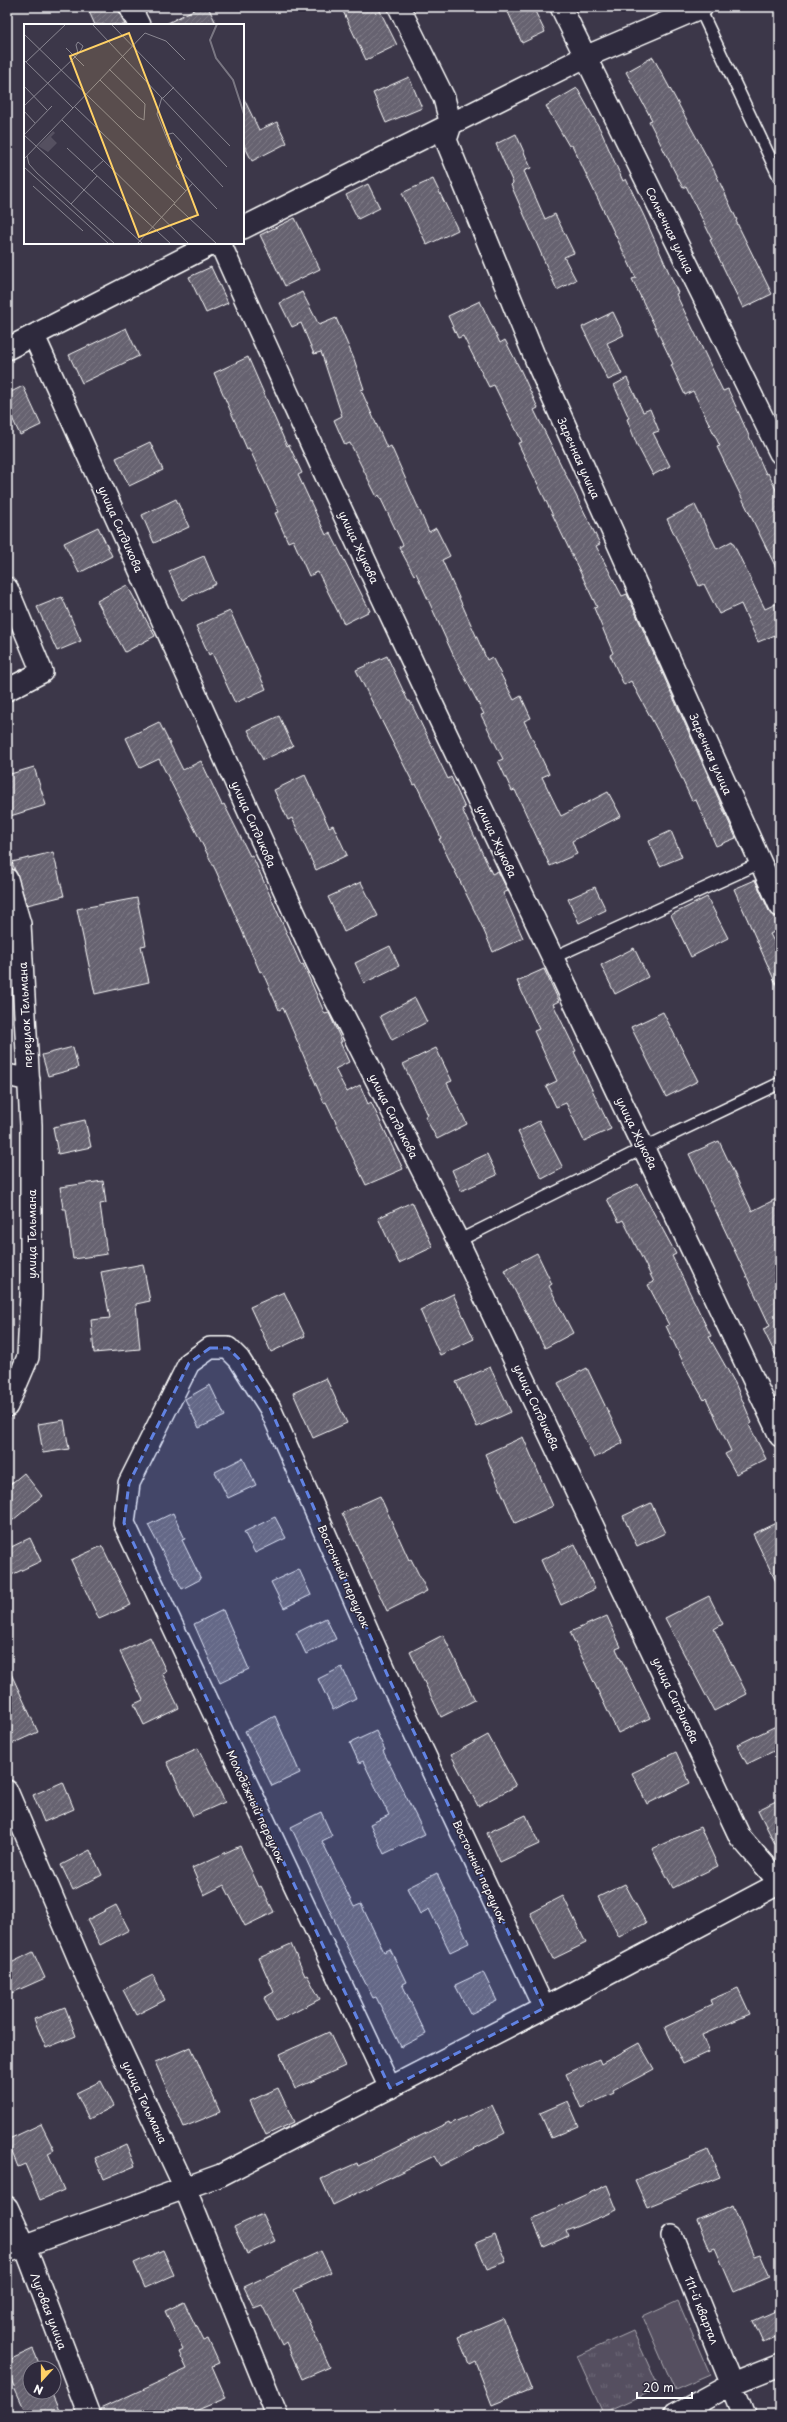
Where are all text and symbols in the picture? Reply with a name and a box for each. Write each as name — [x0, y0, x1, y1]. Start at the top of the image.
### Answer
inset map — [24, 24, 244, 244]
street label: Солнечная улица — [642, 184, 698, 276]
street label: Заречная улица — [553, 414, 605, 502]
street label: улица Ситдикова — [94, 483, 148, 575]
street label: улица Жукова — [335, 508, 383, 586]
street label: Заречная улица — [685, 710, 737, 798]
street label: улица Ситдикова — [227, 778, 281, 870]
street label: улица Жукова — [473, 802, 521, 880]
street label: переулок Тельмана — [14, 962, 36, 1068]
street label: улица Ситдикова — [365, 1071, 423, 1162]
street label: улица Жукова — [612, 1094, 662, 1172]
street label: улица Тельмана — [23, 1189, 40, 1279]
street label: улица Ситдикова — [510, 1361, 564, 1453]
street label: Восточный переулок — [314, 1522, 375, 1631]
street label: улица Ситдикова — [649, 1654, 703, 1746]
street label: Молодёжный переулок — [222, 1747, 290, 1866]
street label: Восточный переулок — [449, 1817, 511, 1926]
street label: улица Тельмана — [118, 2058, 172, 2146]
street label: Луговая улица — [27, 2270, 71, 2352]
street label: 111-й квартал — [681, 2273, 724, 2347]
north arrow — [22, 2360, 62, 2400]
scale bar — [637, 2374, 692, 2400]
text: 20 m — [643, 2378, 674, 2396]
text: N — [31, 2380, 45, 2399]

